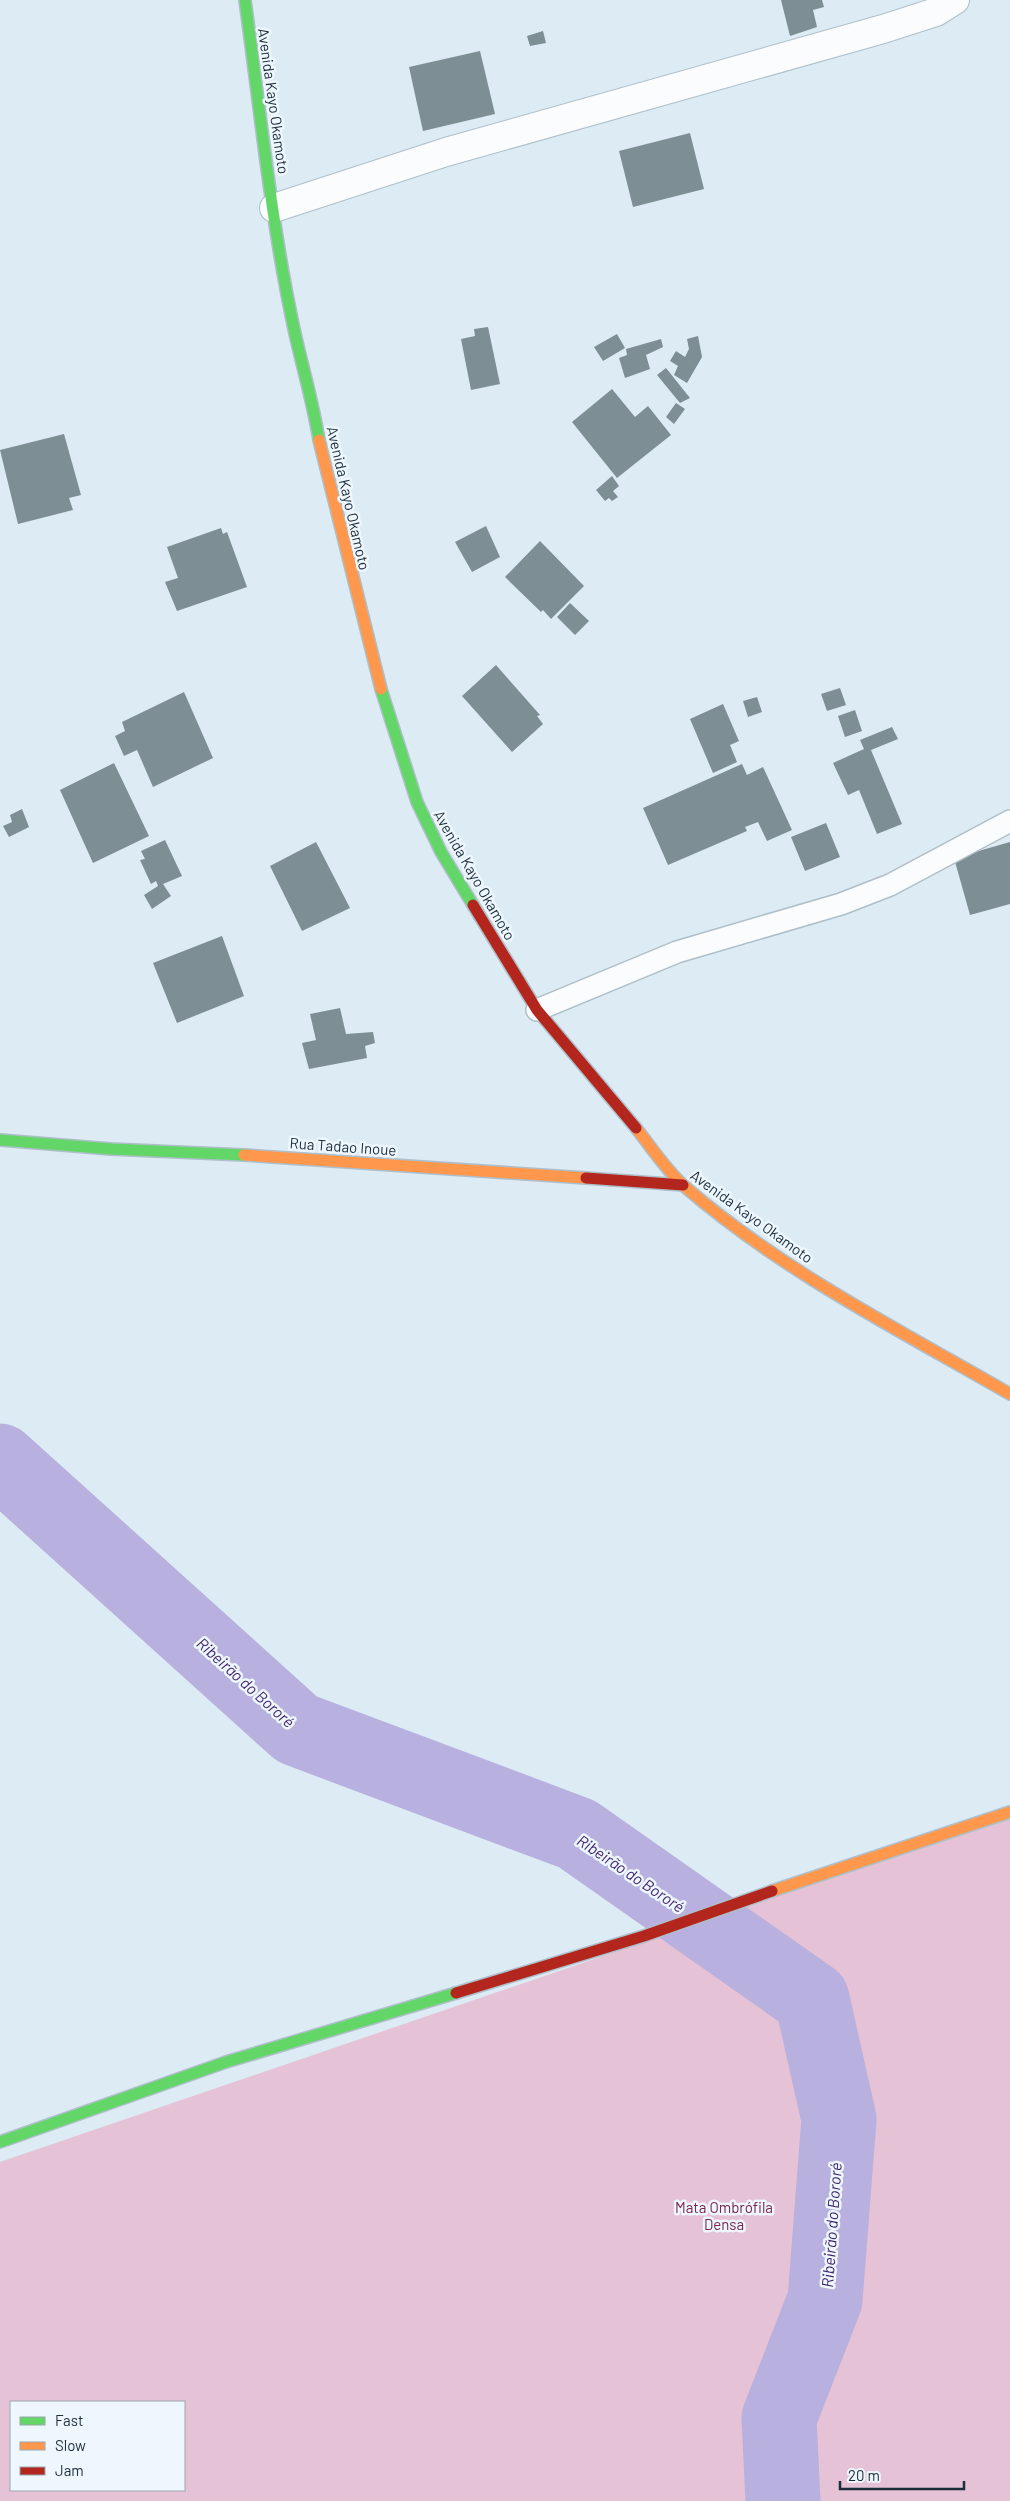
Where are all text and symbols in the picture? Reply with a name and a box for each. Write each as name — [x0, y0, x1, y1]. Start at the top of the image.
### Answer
street label: Avenida Kayo Okamoto — [255, 27, 293, 175]
street label: Avenida Kayo Okamoto — [324, 424, 374, 572]
street label: Avenida Kayo Okamoto — [430, 807, 520, 943]
street label: Rua Tadao Inoue — [289, 1133, 397, 1159]
street label: Avenida Kayo Okamoto — [687, 1165, 817, 1267]
water label: Ribeirão do Bororé — [193, 1633, 299, 1731]
water label: Ribeirão do Bororé — [574, 1830, 688, 1916]
water label: Ribeirão do Bororé — [817, 2162, 845, 2288]
park label: Mata Ombrófila Densa — [675, 2198, 773, 2233]
legend — [10, 2401, 185, 2491]
text: Fast — [55, 2411, 83, 2429]
text: Slow — [55, 2436, 86, 2454]
scale bar — [840, 2458, 964, 2490]
text: Jam — [55, 2461, 84, 2479]
text: 20 m — [848, 2466, 880, 2484]

